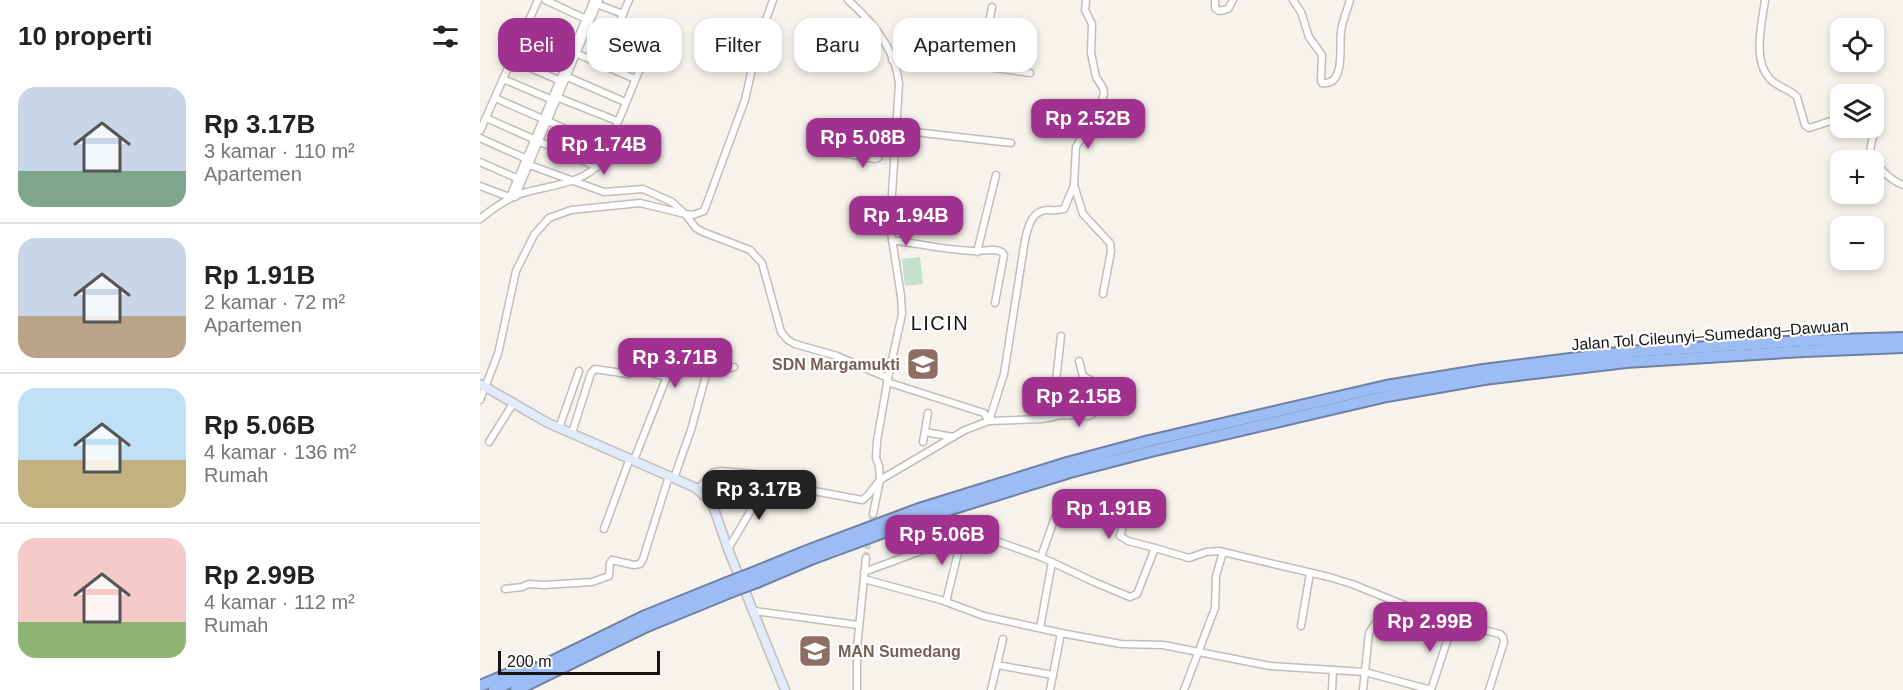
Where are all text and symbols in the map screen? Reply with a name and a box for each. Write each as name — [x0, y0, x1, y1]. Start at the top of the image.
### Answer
chip: Beli — [498, 18, 575, 72]
chip: Sewa — [587, 18, 682, 72]
chip: Filter — [694, 18, 782, 72]
chip: Baru — [794, 18, 881, 72]
chip: Apartemen — [893, 18, 1037, 72]
map controls — [1830, 18, 1884, 270]
button: locate — [1830, 18, 1884, 72]
icon: filters — [429, 20, 462, 53]
text: 10 properti — [18, 21, 152, 51]
button: layers — [1830, 84, 1884, 138]
pin: Rp 2.52B — [1026, 99, 1150, 150]
text: Rp 2.52B — [1045, 107, 1131, 129]
text: Rp 3.17B — [204, 109, 315, 139]
icon: home — [66, 111, 138, 183]
pin: Rp 5.08B — [801, 118, 925, 169]
pin: Rp 1.74B — [542, 125, 666, 176]
text: Rp 5.08B — [820, 126, 906, 148]
text: Rp 1.74B — [561, 133, 647, 155]
text: 3 kamar · 110 m² — [204, 140, 355, 162]
button: + — [1830, 150, 1884, 204]
text: Apartemen — [204, 163, 302, 185]
pin: Rp 1.94B — [844, 196, 968, 247]
text: Rp 1.94B — [863, 204, 949, 226]
button: − — [1830, 216, 1884, 270]
text: Rp 1.91B — [204, 260, 315, 290]
icon: home — [66, 262, 138, 334]
text: 2 kamar · 72 m² — [204, 291, 345, 313]
district label: LICIN — [911, 312, 969, 334]
text: Apartemen — [204, 314, 302, 336]
street label: Jalan Tol Cileunyi–Sumedang–Dawuan — [1571, 317, 1849, 353]
pin: Rp 3.71B — [613, 338, 737, 389]
text: Rp 3.71B — [632, 346, 718, 368]
school or university icon: SDN Margamukti — [905, 346, 941, 382]
place label: SDN Margamukti — [772, 356, 900, 373]
pin: Rp 2.15B — [1017, 377, 1141, 428]
text: Rp 2.15B — [1036, 385, 1122, 407]
text: Rp 5.06B — [204, 410, 315, 440]
icon: home — [66, 412, 138, 484]
text: 4 kamar · 136 m² — [204, 441, 356, 463]
text: Rumah — [204, 464, 268, 486]
pin: Rp 3.17B — [697, 470, 821, 521]
text: Rp 3.17B — [716, 478, 802, 500]
pin: Rp 1.91B — [1047, 489, 1171, 540]
text: Rp 1.91B — [1066, 497, 1152, 519]
pin: Rp 5.06B — [880, 515, 1004, 566]
text: Rp 5.06B — [899, 523, 985, 545]
text: Rp 2.99B — [204, 560, 315, 590]
icon: home — [66, 562, 138, 634]
text: 4 kamar · 112 m² — [204, 591, 355, 613]
pin: Rp 2.99B — [1368, 602, 1492, 653]
text: Rp 2.99B — [1387, 610, 1473, 632]
text: Rumah — [204, 614, 268, 636]
school or university icon: MAN Sumedang — [797, 633, 833, 669]
place label: MAN Sumedang — [838, 643, 961, 660]
scale bar — [498, 648, 660, 676]
text: 200 m — [507, 653, 551, 670]

